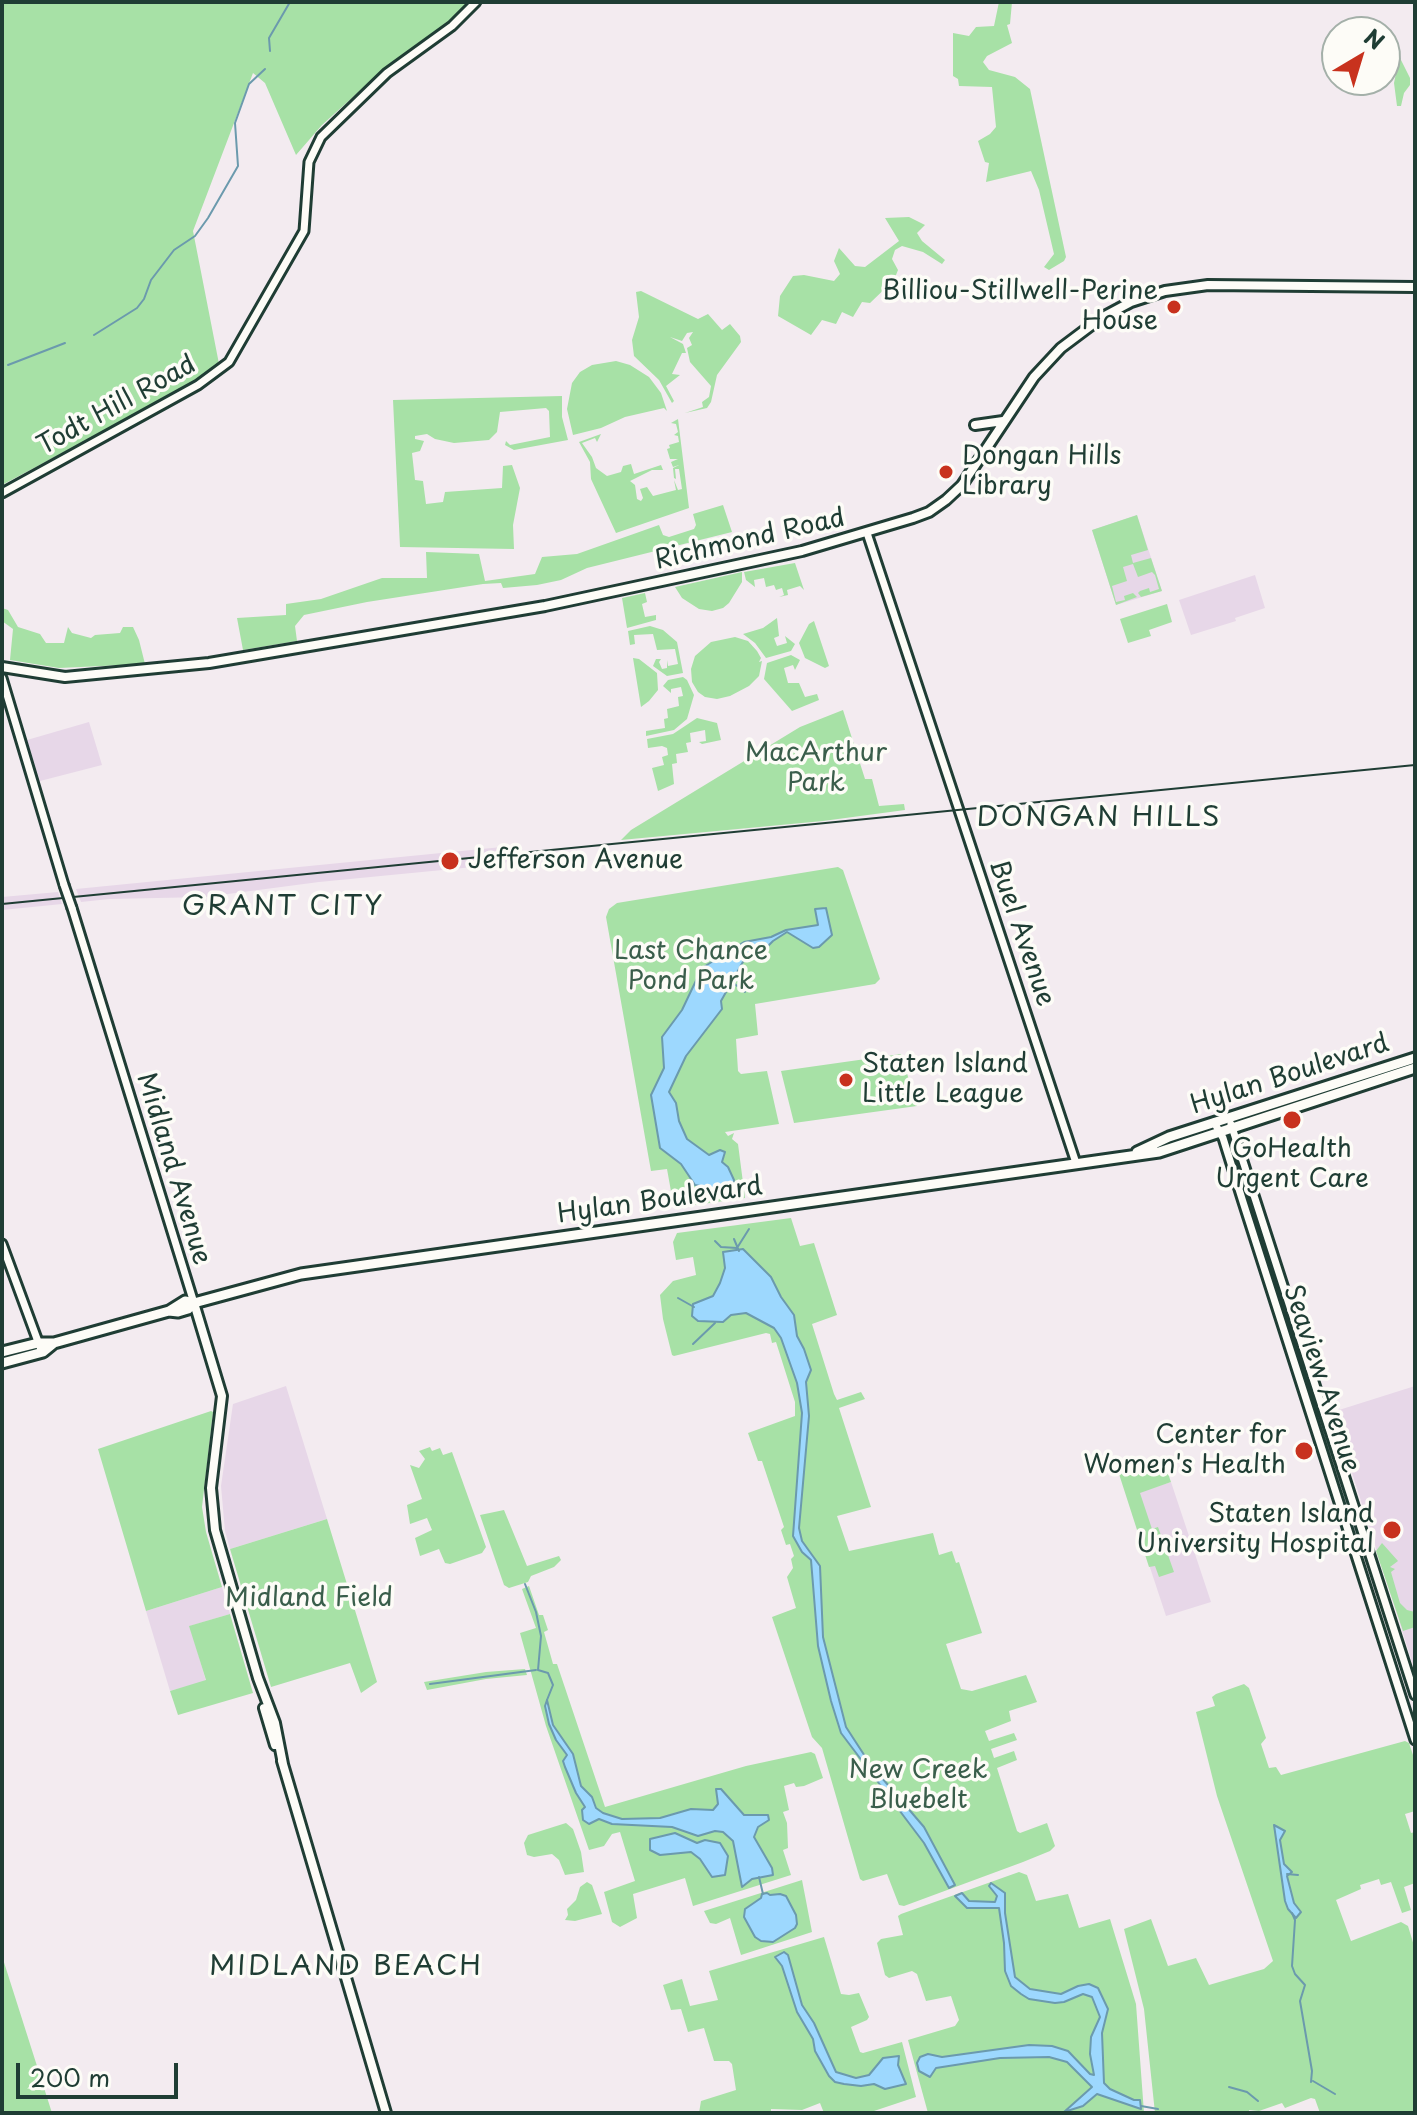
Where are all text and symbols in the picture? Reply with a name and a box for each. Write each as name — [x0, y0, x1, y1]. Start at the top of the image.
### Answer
north arrow — [1321, 16, 1401, 96]
text: N — [1358, 20, 1392, 57]
place label: Billiou-Stillwell-Perine House — [882, 276, 1158, 338]
marker: Billiou-Stillwell-Perine House — [1165, 298, 1183, 316]
street label: Todt Hill Road — [32, 350, 202, 462]
place label: Dongan Hills Library — [962, 441, 1121, 502]
marker: Dongan Hills Library — [937, 463, 955, 481]
street label: Richmond Road — [652, 503, 848, 577]
park label: MacArthur Park — [745, 738, 887, 800]
district label: DONGAN HILLS — [976, 801, 1222, 835]
place label: Jefferson Avenue — [468, 845, 683, 877]
marker: Jefferson Avenue — [439, 850, 461, 872]
street label: Buel Avenue — [981, 856, 1061, 1010]
district label: GRANT CITY — [183, 890, 383, 924]
park label: Last Chance Pond Park — [614, 936, 768, 998]
street label: Hylan Boulevard — [1187, 1028, 1393, 1122]
place label: Staten Island Little League — [862, 1049, 1028, 1110]
street label: Midland Avenue — [129, 1069, 217, 1269]
marker: Staten Island Little League — [837, 1071, 855, 1089]
marker: GoHealth Urgent Care — [1281, 1109, 1303, 1131]
place label: GoHealth Urgent Care — [1215, 1134, 1369, 1196]
street label: Hylan Boulevard — [556, 1171, 764, 1231]
street label: Seaview Avenue — [1276, 1281, 1366, 1477]
place label: Center for Women's Health — [1083, 1420, 1286, 1482]
marker: Center for Women's Health — [1293, 1440, 1315, 1462]
place label: Staten Island University Hospital — [1136, 1499, 1374, 1560]
marker: Staten Island University Hospital — [1381, 1519, 1403, 1541]
park label: Midland Field — [225, 1583, 393, 1615]
park label: New Creek Bluebelt — [848, 1755, 988, 1816]
district label: MIDLAND BEACH — [211, 1950, 481, 1984]
scale bar — [20, 2047, 182, 2097]
text: 200 m — [30, 2059, 110, 2095]

